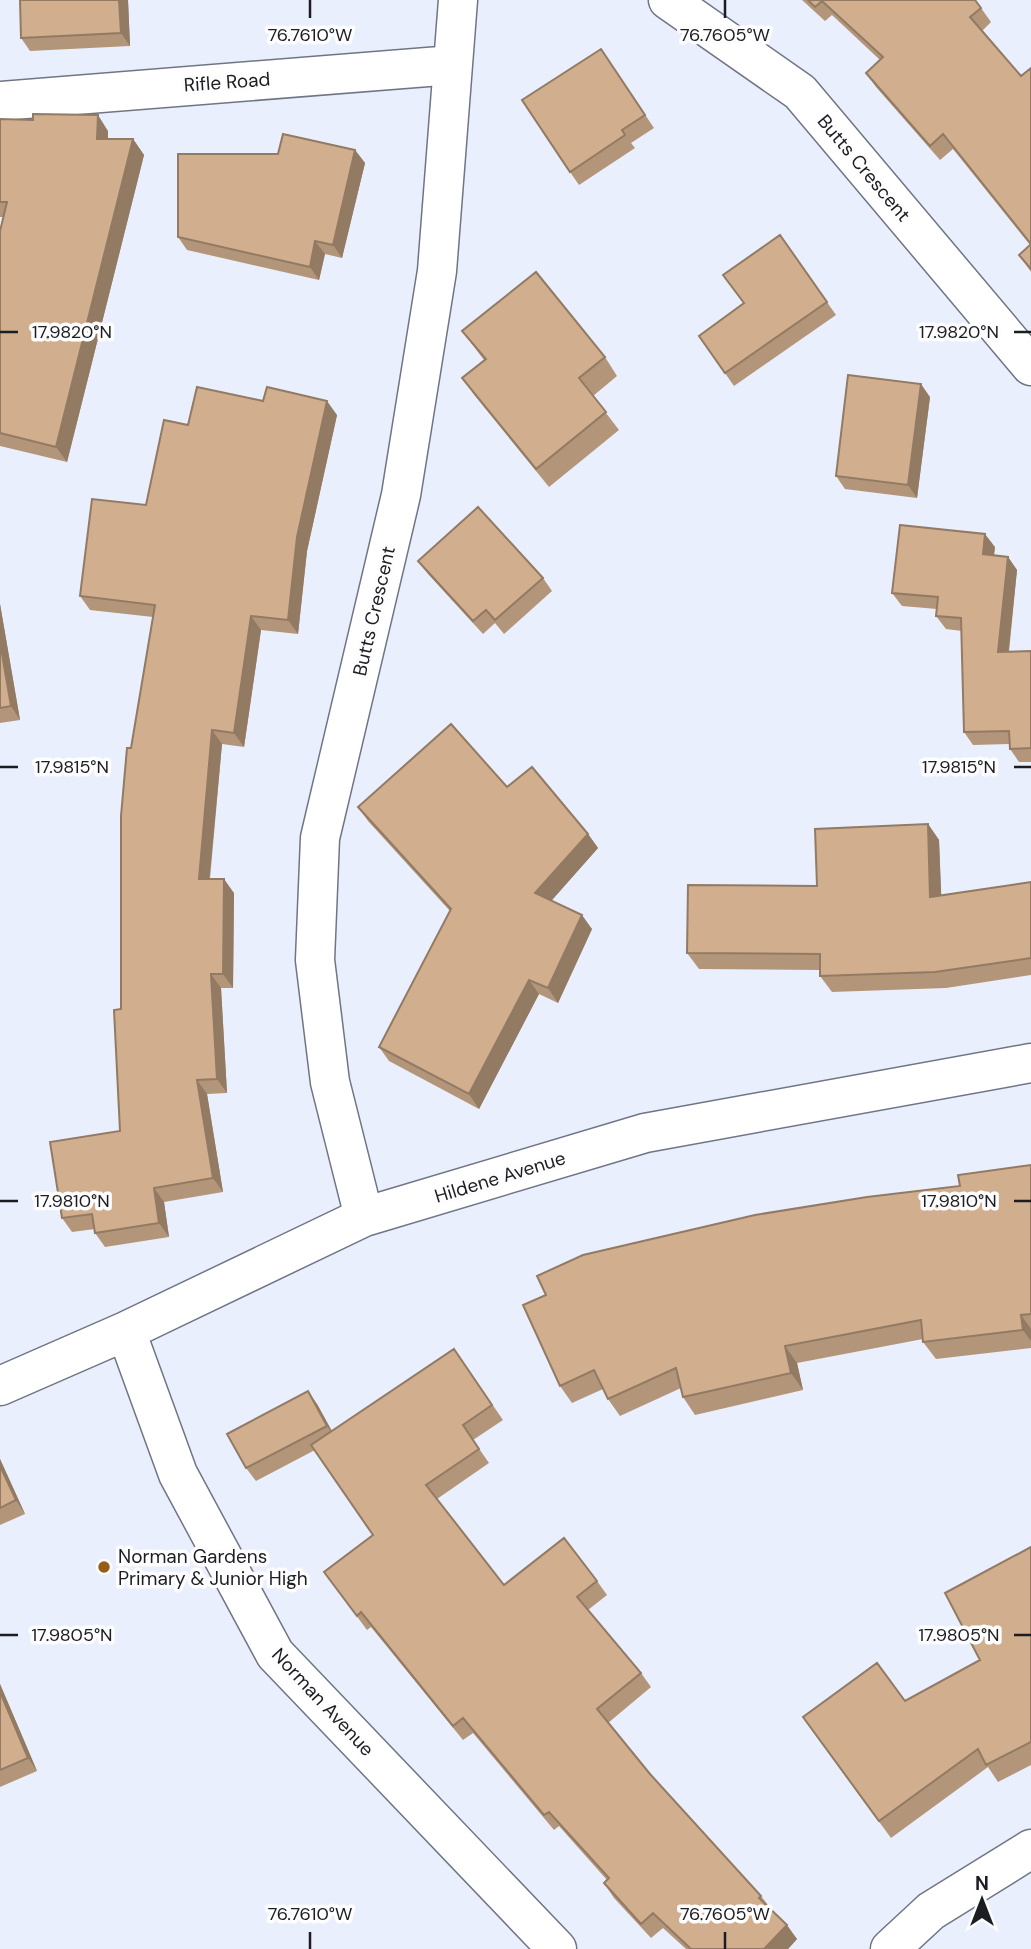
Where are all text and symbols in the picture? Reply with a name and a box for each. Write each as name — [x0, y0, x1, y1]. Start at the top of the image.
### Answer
text: 76.7610°W — [268, 23, 352, 47]
text: 76.7605°W — [680, 23, 770, 47]
street label: Rifle Road — [183, 67, 271, 97]
street label: Butts Crescent — [812, 109, 916, 227]
text: 17.9820°N — [32, 320, 112, 344]
text: 17.9820°N — [919, 320, 999, 344]
street label: Butts Crescent — [347, 544, 401, 678]
text: 17.9815°N — [35, 755, 109, 779]
text: 17.9815°N — [922, 755, 996, 779]
street label: Hildene Avenue — [431, 1145, 569, 1209]
text: 17.9810°N — [34, 1189, 110, 1213]
text: 17.9810°N — [921, 1189, 997, 1213]
place label: Norman Gardens Primary & Junior High — [118, 1544, 308, 1591]
marker: Norman Gardens Primary & Junior High — [96, 1559, 112, 1575]
text: 17.9805°N — [31, 1623, 113, 1647]
text: 17.9805°N — [918, 1623, 1000, 1647]
street label: Norman Avenue — [266, 1643, 380, 1761]
north arrow — [947, 1865, 1017, 1935]
text: N — [975, 1871, 989, 1896]
text: 76.7610°W — [268, 1902, 352, 1926]
text: 76.7605°W — [680, 1902, 770, 1926]

